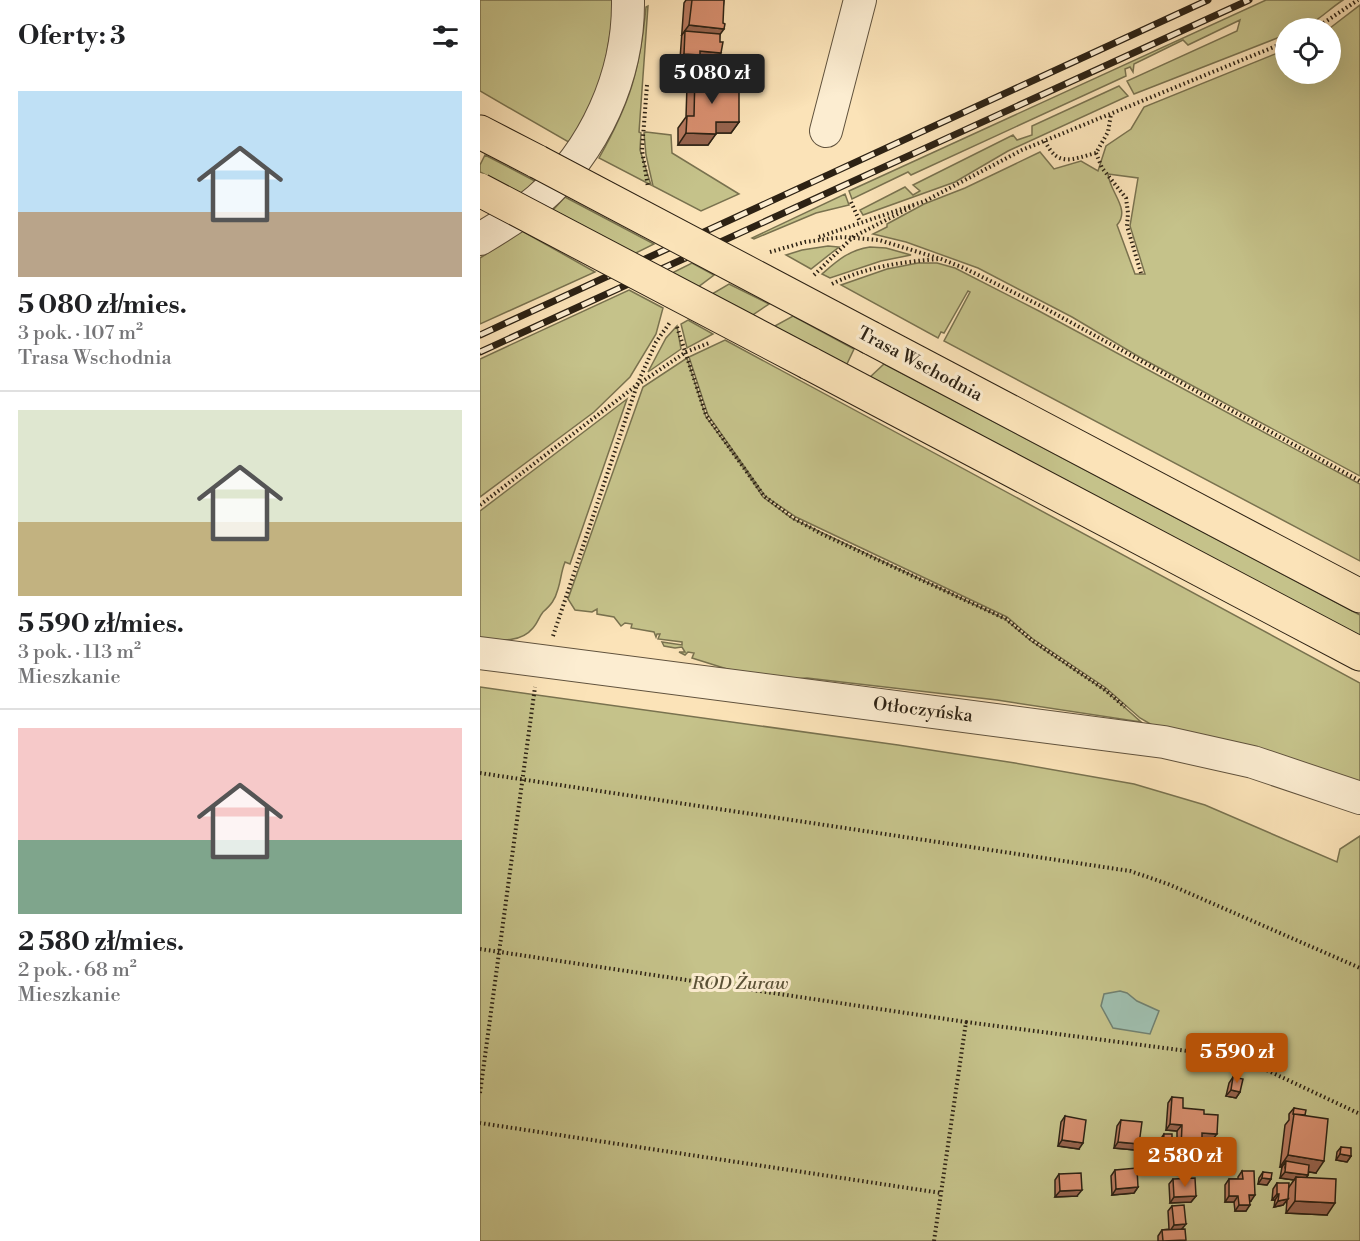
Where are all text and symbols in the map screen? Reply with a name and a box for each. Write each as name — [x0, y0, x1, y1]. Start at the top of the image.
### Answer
map controls — [1275, 18, 1341, 84]
button: locate — [1275, 18, 1341, 84]
text: Oferty: 3 — [18, 20, 126, 52]
icon: filters — [429, 20, 462, 53]
pin: 5 080 zł — [650, 54, 774, 105]
text: 5 080 zł — [674, 61, 750, 86]
icon: home — [186, 130, 294, 238]
text: 5 080 zł/mies. — [18, 289, 187, 321]
text: 3 pok. · 107 m² — [18, 321, 143, 346]
street label: Trasa Wschodnia — [854, 321, 987, 407]
text: Trasa Wschodnia — [18, 346, 172, 371]
icon: home — [186, 449, 294, 557]
text: 5 590 zł/mies. — [18, 608, 184, 640]
text: 3 pok. · 113 m² — [18, 640, 141, 665]
text: Mieszkanie — [18, 665, 121, 690]
street label: Otłoczyńska — [872, 692, 975, 728]
icon: home — [186, 767, 294, 875]
text: 2 580 zł/mies. — [18, 926, 184, 958]
text: 2 pok. · 68 m² — [18, 958, 137, 983]
park label: ROD Żuraw — [691, 972, 788, 995]
text: Mieszkanie — [18, 983, 121, 1008]
pin: 5 590 zł — [1175, 1033, 1299, 1084]
text: 5 590 zł — [1200, 1040, 1274, 1065]
pin: 2 580 zł — [1123, 1137, 1247, 1188]
text: 2 580 zł — [1148, 1144, 1222, 1169]

